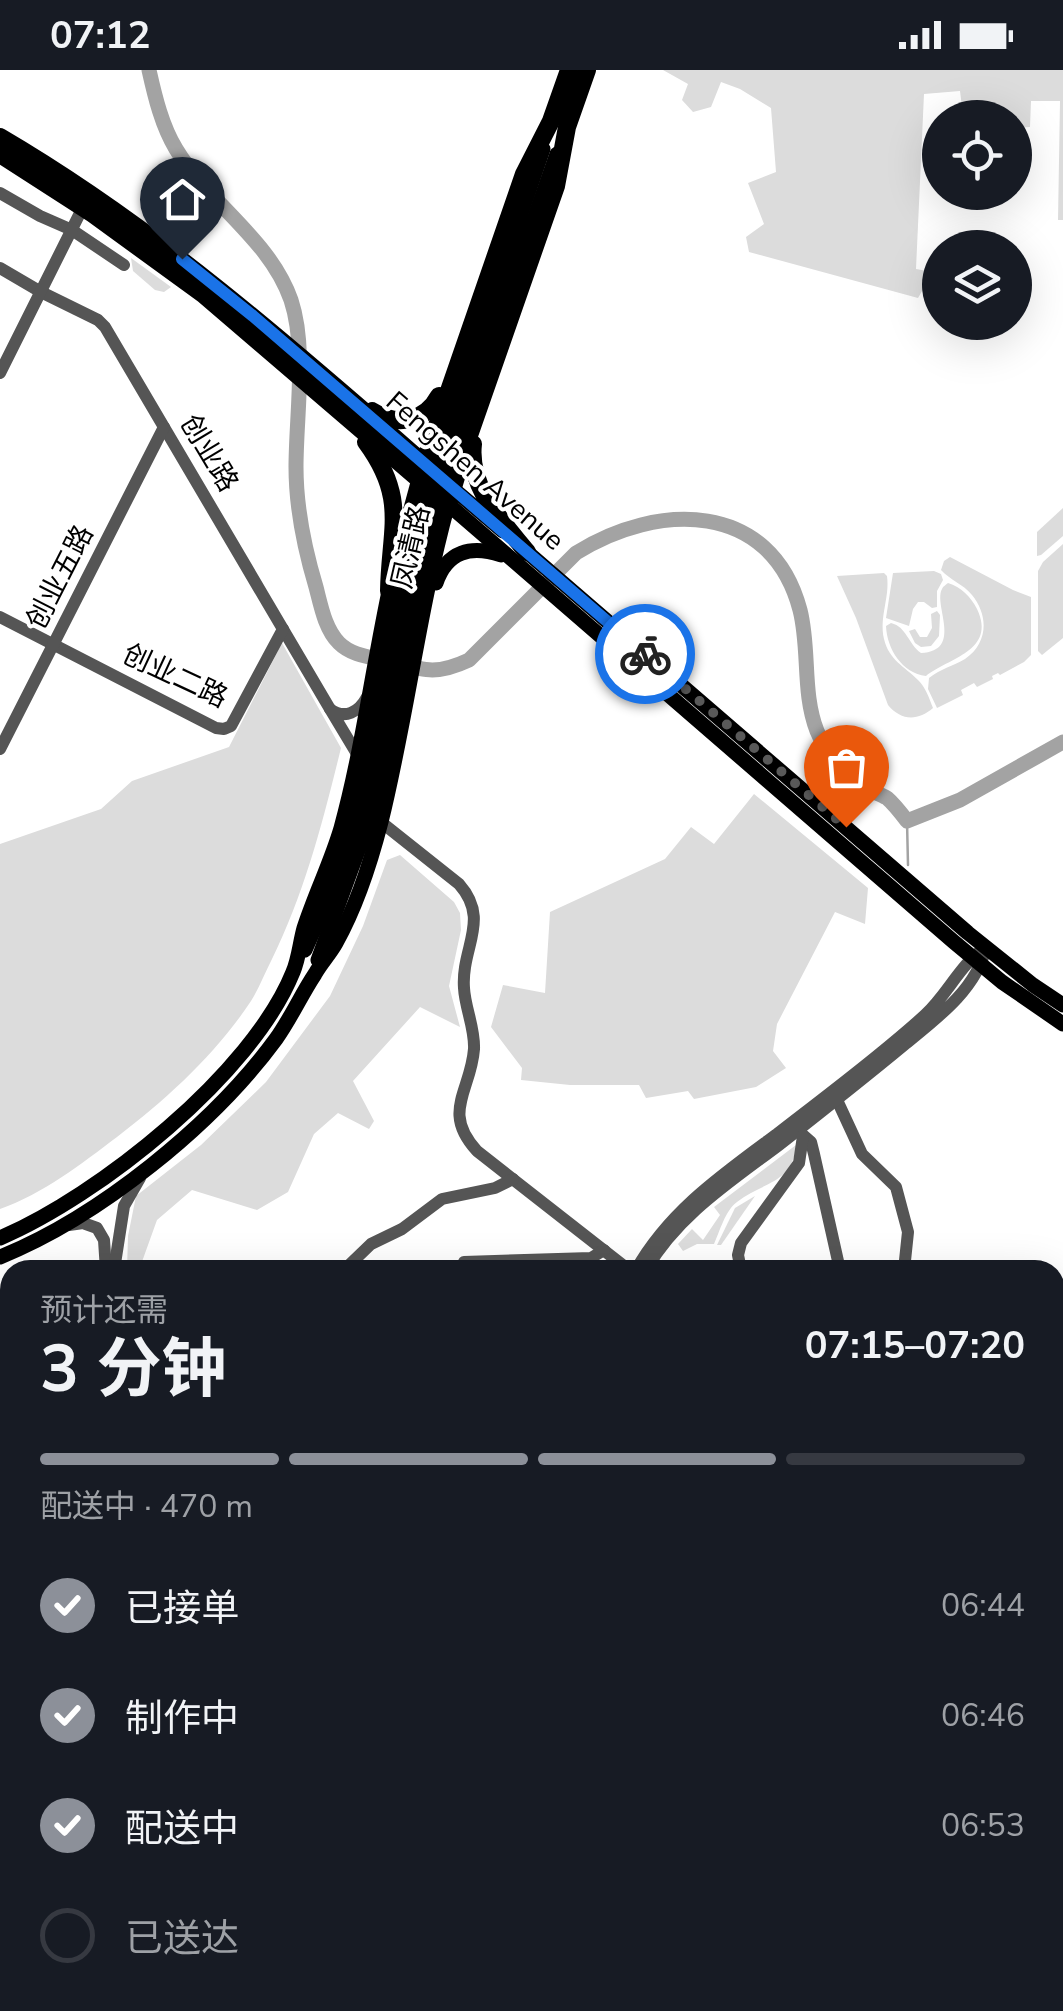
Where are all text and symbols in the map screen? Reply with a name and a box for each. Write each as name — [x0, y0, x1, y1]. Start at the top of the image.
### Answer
text: 07:12 — [50, 10, 151, 61]
map controls — [922, 100, 1032, 340]
button: locate — [922, 100, 1032, 210]
pin — [140, 157, 225, 260]
icon: home — [155, 172, 210, 227]
button: layers — [922, 230, 1032, 340]
street label: Fengshen Avenue — [378, 383, 572, 559]
street label: 创业路 — [171, 407, 247, 499]
street label: 凤清路 — [383, 502, 439, 592]
street label: 创业五路 — [18, 518, 102, 636]
courier — [595, 604, 695, 704]
icon: bike — [618, 627, 673, 682]
street label: 创业二路 — [116, 635, 234, 717]
pin — [804, 725, 889, 828]
icon: bag — [819, 740, 874, 795]
text: 预计还需 — [40, 1289, 168, 1332]
text: 07:15–07:20 — [805, 1320, 1025, 1371]
text: 3 分钟 — [40, 1325, 227, 1414]
text: 配送中 · 470 m — [40, 1485, 253, 1528]
icon: check — [40, 1578, 95, 1633]
text: 已接单 — [125, 1583, 239, 1634]
text: 06:44 — [941, 1584, 1025, 1627]
icon: check — [40, 1688, 95, 1743]
text: 制作中 — [125, 1693, 239, 1744]
text: 06:46 — [941, 1694, 1025, 1737]
icon: check — [40, 1798, 95, 1853]
text: 配送中 — [125, 1803, 239, 1854]
text: 06:53 — [941, 1804, 1025, 1847]
text: 已送达 — [125, 1913, 239, 1964]

